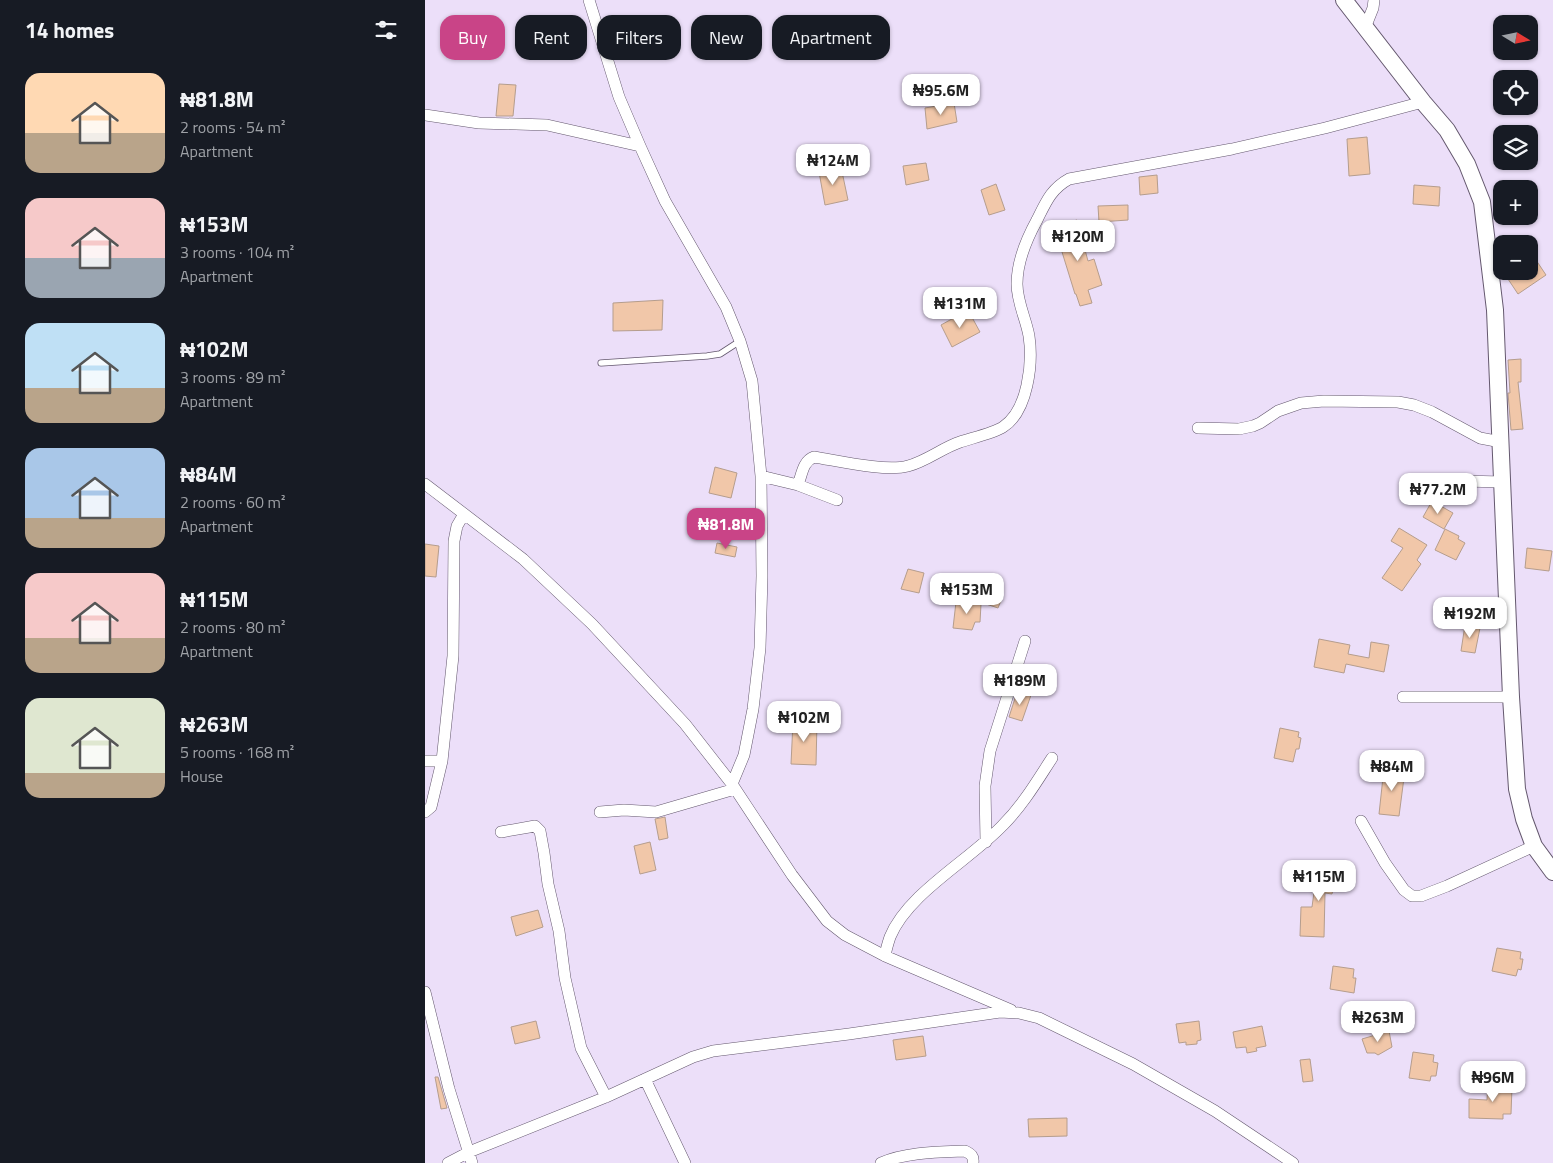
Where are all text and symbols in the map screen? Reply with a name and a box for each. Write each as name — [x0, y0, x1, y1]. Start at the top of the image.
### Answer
text: 14 homes — [25, 14, 114, 46]
chip: Buy — [440, 15, 505, 60]
chip: Rent — [515, 15, 587, 60]
chip: Filters — [597, 15, 681, 60]
chip: New — [691, 15, 762, 60]
chip: Apartment — [772, 15, 890, 60]
north arrow — [1493, 15, 1537, 60]
map controls — [1493, 15, 1538, 280]
icon: filters — [372, 16, 400, 44]
button: locate — [1493, 70, 1538, 115]
pin: ₦95.6M — [900, 74, 982, 116]
text: ₦95.6M — [913, 78, 969, 102]
text: ₦81.8M — [180, 83, 254, 115]
icon: home — [65, 93, 125, 153]
text: 2 rooms · 54 m² — [180, 115, 285, 139]
button: layers — [1493, 125, 1538, 170]
text: Apartment — [180, 139, 253, 163]
pin: ₦124M — [798, 144, 868, 186]
text: ₦124M — [807, 148, 859, 172]
button: + — [1493, 180, 1538, 225]
text: ₦153M — [180, 208, 248, 240]
icon: home — [65, 218, 125, 278]
pin: ₦120M — [1043, 220, 1113, 262]
text: ₦120M — [1052, 224, 1104, 248]
button: − — [1493, 235, 1538, 280]
text: 3 rooms · 104 m² — [180, 240, 294, 264]
text: Apartment — [180, 264, 253, 288]
pin: ₦131M — [925, 286, 995, 329]
text: ₦131M — [934, 291, 986, 315]
text: ₦102M — [180, 333, 248, 365]
icon: home — [65, 343, 125, 403]
text: 3 rooms · 89 m² — [180, 365, 285, 389]
text: Apartment — [180, 389, 253, 413]
text: ₦84M — [180, 458, 237, 490]
icon: home — [65, 468, 125, 528]
pin: ₦77.2M — [1397, 472, 1479, 515]
text: ₦77.2M — [1410, 477, 1466, 501]
text: 2 rooms · 60 m² — [180, 490, 285, 514]
pin: ₦81.8M — [685, 508, 767, 550]
text: ₦81.8M — [698, 512, 754, 536]
text: Apartment — [180, 514, 253, 538]
pin: ₦153M — [932, 572, 1002, 615]
text: ₦153M — [941, 577, 993, 601]
text: ₦115M — [180, 583, 248, 615]
icon: home — [65, 593, 125, 653]
pin: ₦192M — [1435, 596, 1505, 639]
text: ₦192M — [1444, 601, 1496, 625]
text: 2 rooms · 80 m² — [180, 615, 285, 639]
text: Apartment — [180, 639, 253, 663]
pin: ₦189M — [985, 664, 1055, 706]
text: ₦189M — [994, 668, 1046, 692]
pin: ₦102M — [769, 700, 839, 743]
text: ₦102M — [778, 705, 830, 729]
text: ₦263M — [180, 708, 248, 740]
icon: home — [65, 718, 125, 778]
text: 5 rooms · 168 m² — [180, 740, 294, 764]
pin: ₦84M — [1362, 750, 1422, 792]
text: ₦84M — [1370, 754, 1414, 778]
text: House — [180, 764, 223, 788]
pin: ₦115M — [1284, 860, 1354, 902]
text: ₦115M — [1293, 864, 1345, 888]
pin: ₦263M — [1343, 1000, 1413, 1043]
text: ₦263M — [1352, 1005, 1404, 1029]
pin: ₦96M — [1463, 1060, 1523, 1103]
text: ₦96M — [1471, 1065, 1515, 1089]

